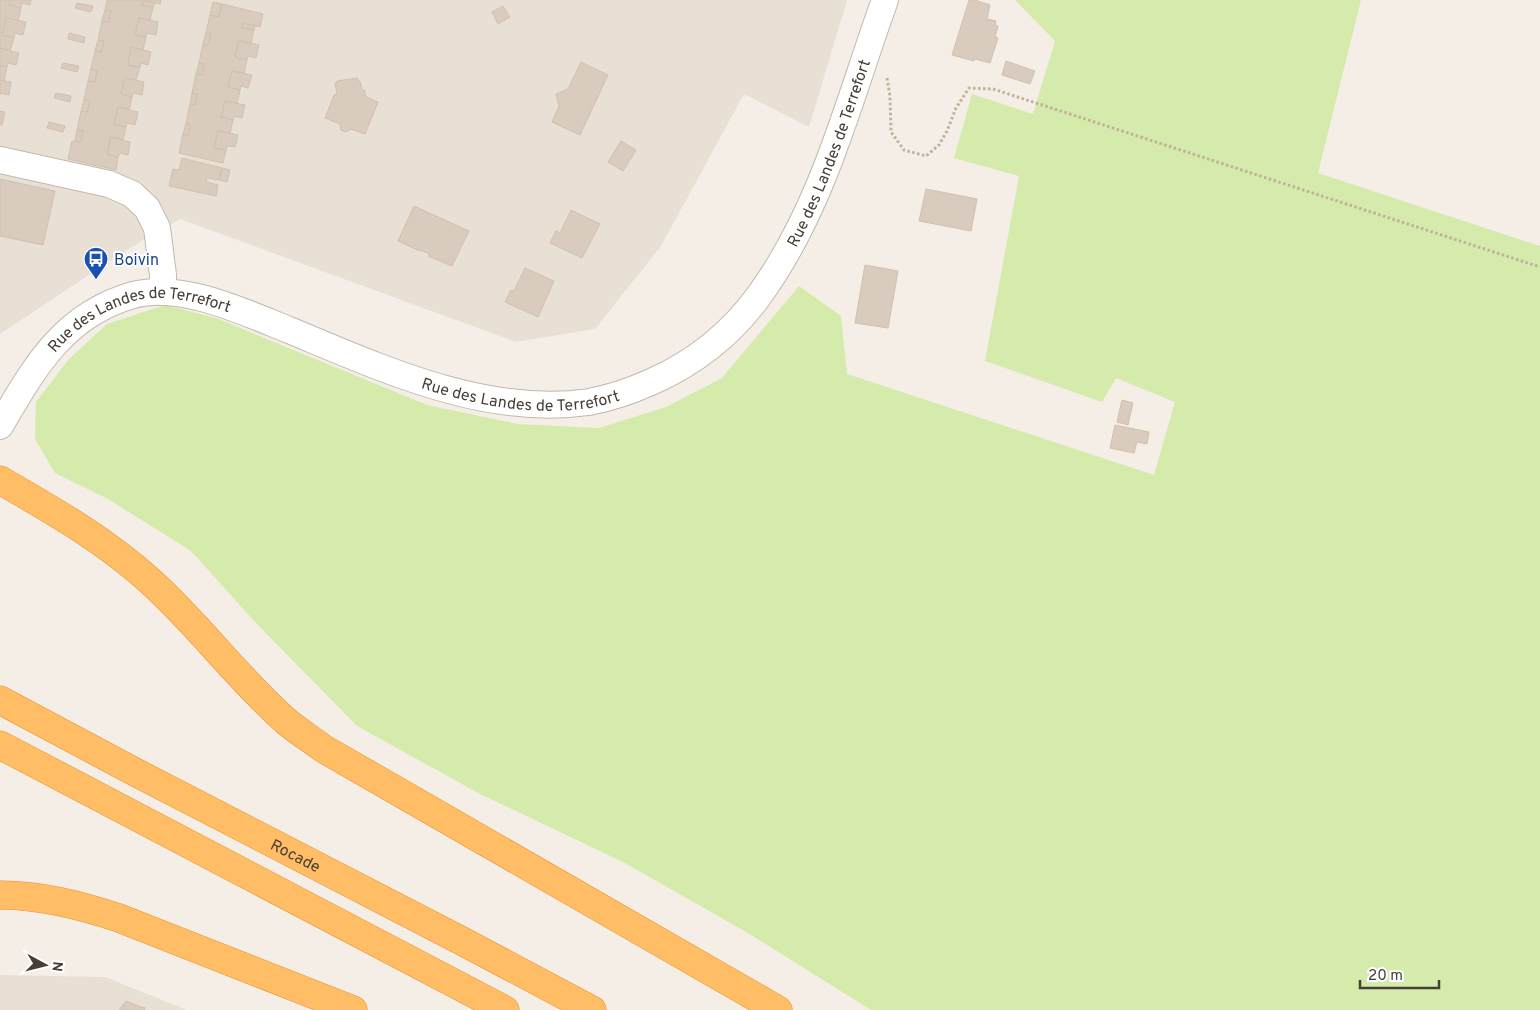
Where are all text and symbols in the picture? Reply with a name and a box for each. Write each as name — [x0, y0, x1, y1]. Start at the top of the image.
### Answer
street label: Rue des Landes de Terrefort — [784, 57, 876, 251]
bus stop icon: Boivin — [83, 246, 109, 280]
place label: Boivin — [114, 251, 159, 271]
street label: Rue des Landes de Terrefort — [44, 284, 233, 357]
street label: Rue des Landes de Terrefort — [419, 374, 622, 417]
street label: Rocade — [266, 836, 323, 878]
north arrow — [20, 940, 70, 990]
scale bar — [1360, 958, 1439, 990]
text: N — [47, 960, 65, 972]
text: 20 m — [1368, 967, 1403, 986]

